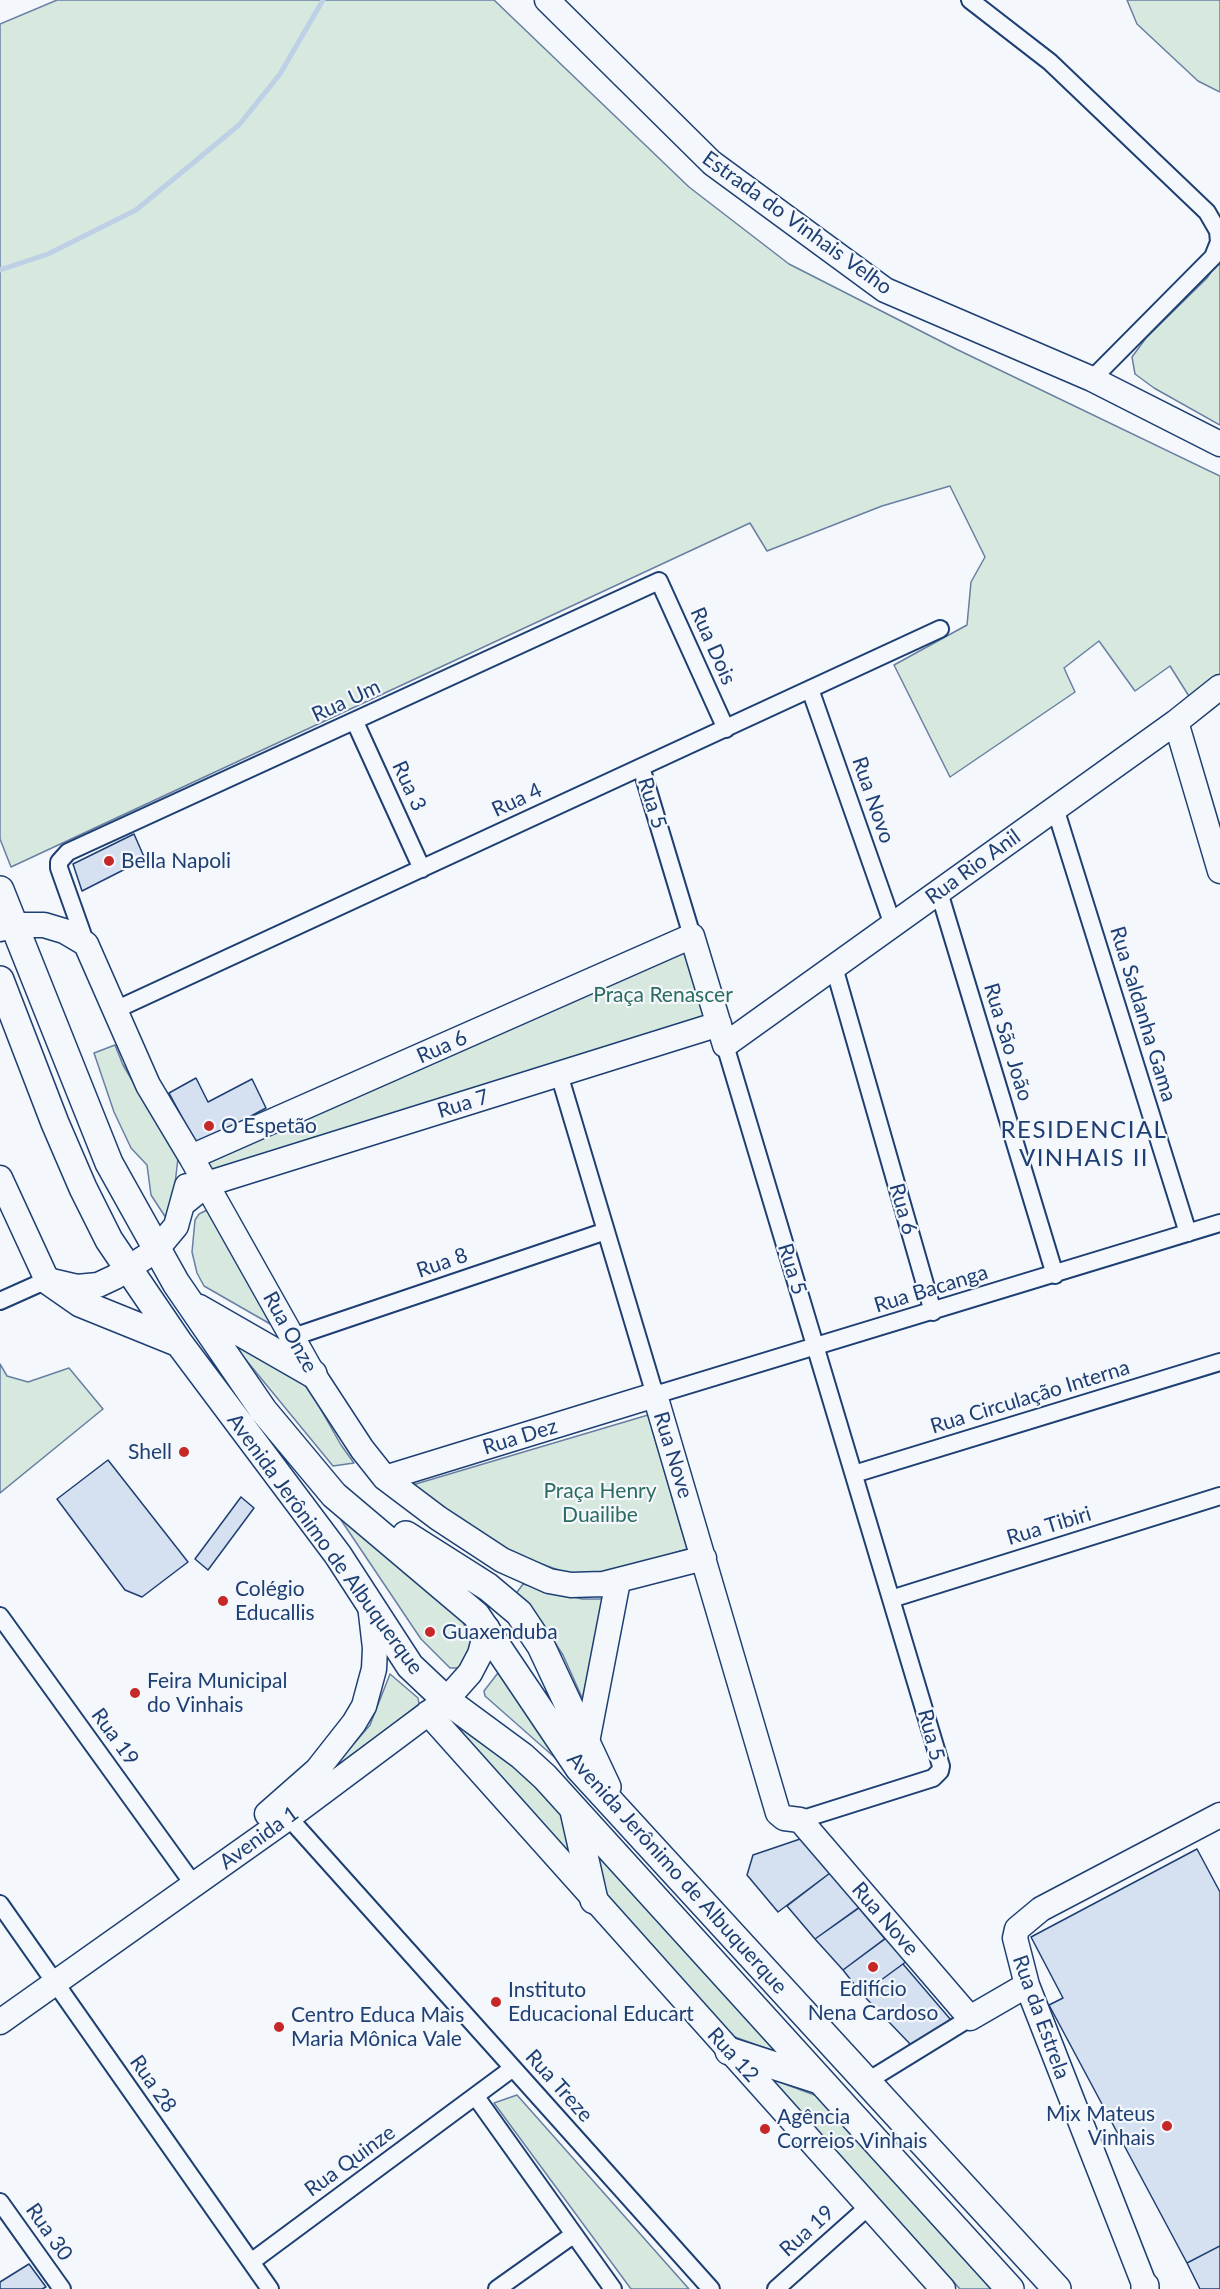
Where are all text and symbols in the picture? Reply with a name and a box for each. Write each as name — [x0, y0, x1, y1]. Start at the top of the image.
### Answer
street label: Estrada do Vinhais Velho — [697, 146, 897, 300]
street label: Rua Dois — [685, 603, 741, 689]
street label: Rua Um — [308, 674, 384, 728]
street label: Rua Novo — [846, 753, 900, 847]
street label: Rua 3 — [387, 757, 431, 815]
street label: Rua 5 — [632, 774, 672, 832]
street label: Rua 4 — [488, 778, 546, 822]
street label: Rua Rio Anil — [921, 824, 1025, 910]
place label: Bella Napoli — [121, 848, 231, 874]
marker: Bella Napoli — [102, 854, 116, 868]
street label: Rua Saldanha Gama — [1104, 923, 1182, 1105]
street label: Rua São João — [978, 980, 1038, 1104]
park label: Praça Renascer — [593, 982, 733, 1008]
street label: Rua 6 — [413, 1025, 471, 1069]
street label: Rua 7 — [434, 1084, 492, 1124]
place label: O Espetão — [221, 1113, 317, 1139]
district label: RESIDENCIAL VINHAIS II — [1001, 1116, 1167, 1172]
marker: O Espetão — [202, 1119, 216, 1133]
street label: Rua 6 — [884, 1180, 922, 1238]
street label: Rua 5 — [772, 1240, 812, 1298]
street label: Rua 8 — [413, 1243, 471, 1283]
street label: Rua Bacanga — [871, 1260, 991, 1318]
street label: Rua Onze — [257, 1287, 323, 1377]
street label: Rua Circulação Interna — [927, 1355, 1133, 1439]
street label: Avenida Jerônimo de Albuquerque — [222, 1409, 428, 1679]
street label: Rua Nove — [648, 1409, 698, 1501]
street label: Rua Dez — [480, 1414, 560, 1460]
place label: Shell — [128, 1439, 172, 1465]
marker: Shell — [177, 1445, 191, 1459]
park label: Praça Henry Duailibe — [543, 1478, 657, 1528]
street label: Rua Tibiri — [1004, 1501, 1094, 1551]
place label: Colégio Educallis — [235, 1576, 315, 1626]
marker: Colégio Educallis — [216, 1594, 230, 1608]
place label: Guaxenduba — [442, 1619, 558, 1645]
marker: Guaxenduba — [423, 1625, 437, 1639]
place label: Feira Municipal do Vinhais — [147, 1668, 287, 1718]
marker: Feira Municipal do Vinhais — [128, 1686, 142, 1700]
street label: Rua 19 — [86, 1703, 144, 1771]
street label: Rua 5 — [912, 1706, 950, 1764]
street label: Avenida Jerônimo de Albuquerque — [562, 1747, 792, 1999]
street label: Avenida 1 — [215, 1801, 303, 1875]
street label: Rua Nove — [846, 1877, 924, 1961]
street label: Rua da Estrela — [1007, 1952, 1075, 2082]
marker: Edifício Nena Cardoso — [866, 1960, 880, 1974]
place label: Edifício Nena Cardoso — [808, 1976, 938, 2026]
place label: Instituto Educacional Educart — [508, 1977, 694, 2027]
marker: Instituto Educacional Educart — [489, 1995, 503, 2009]
place label: Centro Educa Mais Maria Mônica Vale — [291, 2002, 464, 2052]
marker: Centro Educa Mais Maria Mônica Vale — [272, 2020, 286, 2034]
street label: Rua 12 — [702, 2023, 764, 2087]
street label: Rua Treze — [520, 2044, 598, 2128]
street label: Rua 28 — [124, 2050, 182, 2118]
place label: Mix Mateus Vinhais — [1046, 2101, 1155, 2151]
place label: Agência Correios Vinhais — [777, 2104, 927, 2154]
marker: Mix Mateus Vinhais — [1160, 2119, 1174, 2133]
street label: Rua Quinze — [300, 2120, 400, 2202]
marker: Agência Correios Vinhais — [758, 2122, 772, 2136]
street label: Rua 30 — [20, 2198, 78, 2266]
street label: Rua 19 — [775, 2200, 839, 2262]

